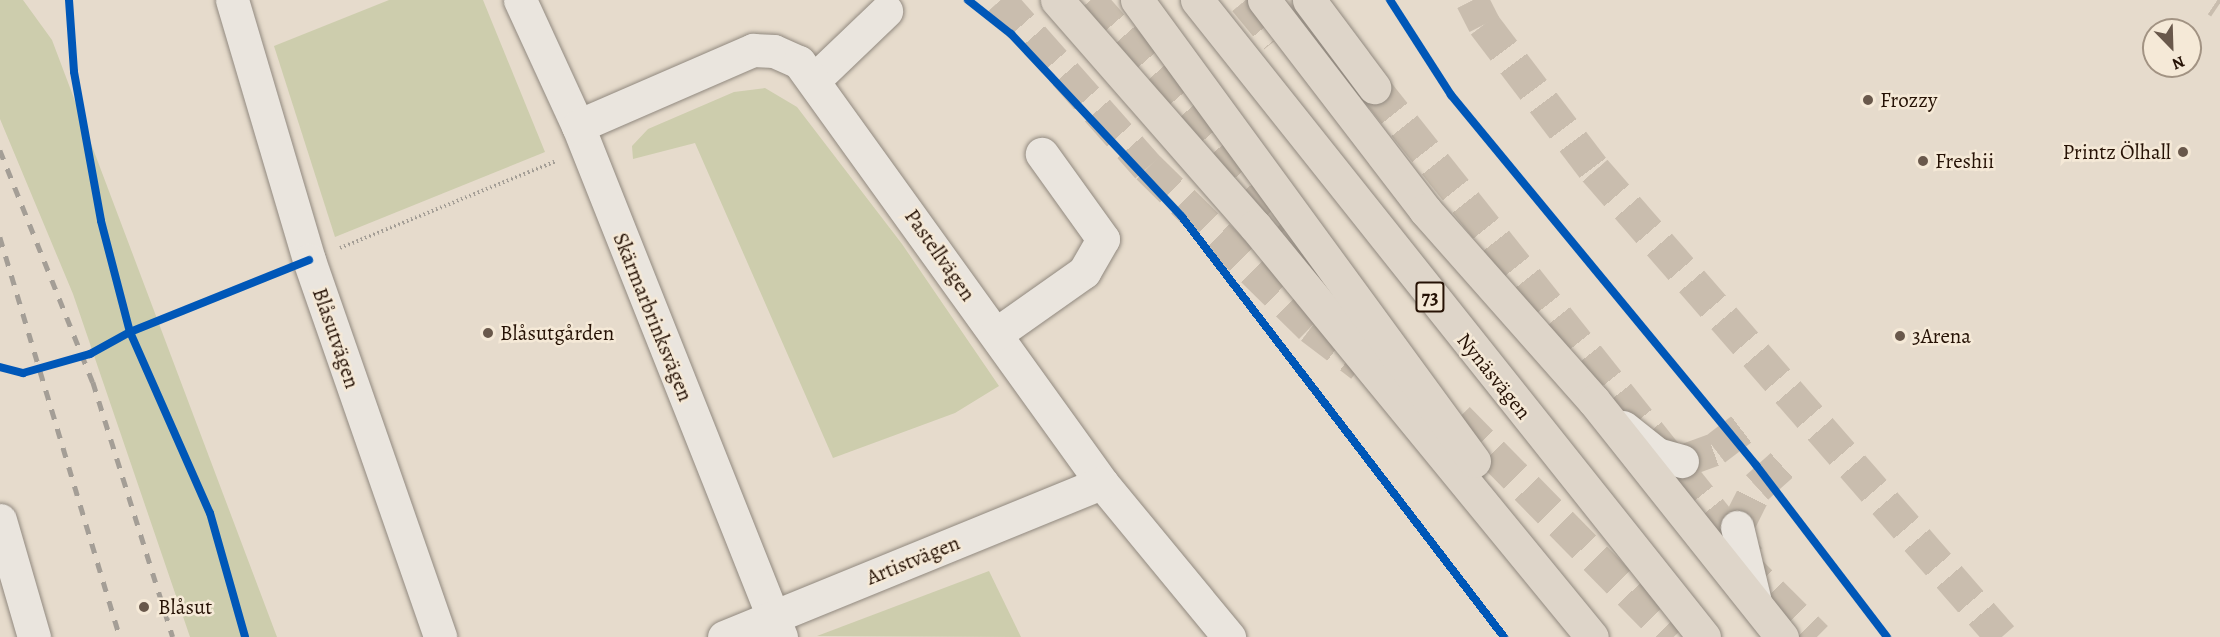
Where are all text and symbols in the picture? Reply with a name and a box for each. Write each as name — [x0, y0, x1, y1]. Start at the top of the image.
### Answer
north arrow — [2142, 18, 2202, 78]
text: N — [2169, 50, 2188, 75]
place label: Frozzy — [1880, 87, 1937, 113]
marker: Frozzy — [1861, 93, 1875, 107]
place label: Printz Ölhall — [2063, 139, 2171, 165]
marker: Printz Ölhall — [2176, 145, 2190, 159]
place label: Freshii — [1935, 148, 1994, 174]
marker: Freshii — [1916, 154, 1930, 168]
street label: Pastellvägen — [899, 204, 981, 306]
street label: Skärmarbrinksvägen — [608, 229, 698, 405]
road number: 73 — [1415, 280, 1445, 314]
street label: Blåsutvägen — [307, 285, 365, 391]
place label: Blåsutgården — [500, 320, 614, 346]
place label: 3Arena — [1912, 323, 1971, 349]
marker: Blåsutgården — [481, 326, 495, 340]
street label: Nynäsvägen — [1452, 328, 1536, 424]
marker: 3Arena — [1893, 329, 1907, 343]
street label: Artistvägen — [863, 530, 963, 590]
place label: Blåsut — [158, 594, 212, 620]
marker: Blåsut — [135, 598, 153, 616]

